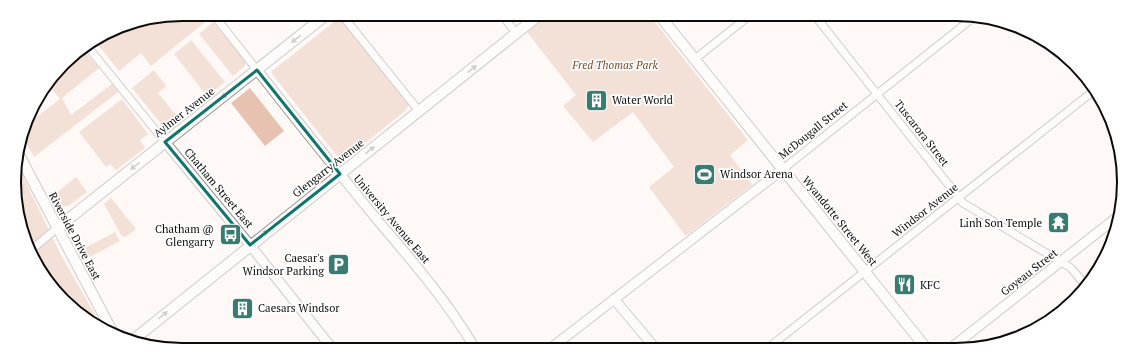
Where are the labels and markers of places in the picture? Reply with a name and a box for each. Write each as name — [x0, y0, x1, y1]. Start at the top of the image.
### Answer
building icon: Water World — [584, 87, 610, 113]
place label: Water World — [612, 93, 673, 107]
sports icon: Windsor Arena — [692, 161, 718, 187]
place label: Windsor Arena — [720, 167, 794, 181]
temple icon: Linh Son Temple — [1045, 210, 1071, 236]
place label: Linh Son Temple — [960, 216, 1042, 230]
place label: Chatham @ Glengarry — [155, 222, 214, 249]
bus stop icon: Chatham @ Glengarry — [217, 222, 243, 248]
place label: Caesar's Windsor Parking — [242, 251, 324, 278]
parking icon: Caesar's Windsor Parking — [326, 251, 352, 277]
restaurant icon: KFC — [891, 272, 917, 298]
place label: KFC — [920, 278, 940, 292]
building icon: Caesars Windsor — [230, 295, 256, 321]
place label: Caesars Windsor — [258, 301, 340, 315]

